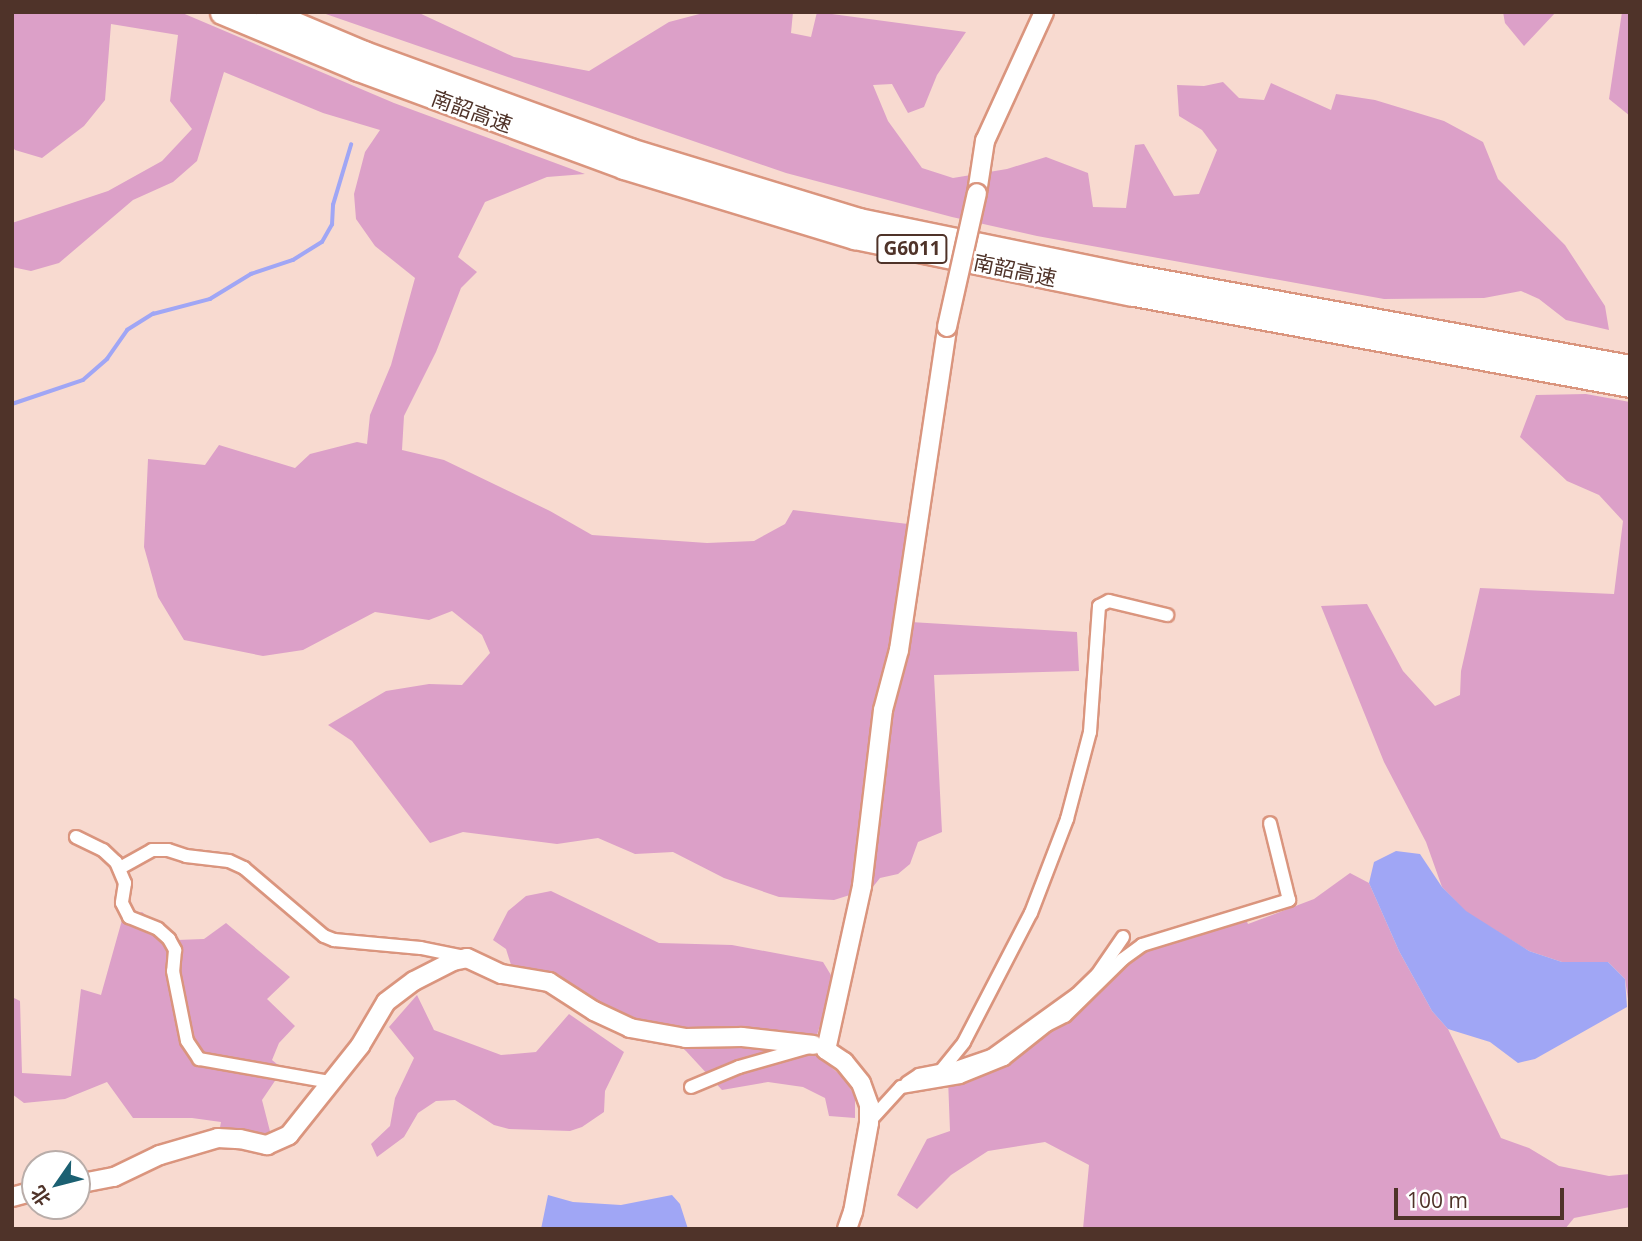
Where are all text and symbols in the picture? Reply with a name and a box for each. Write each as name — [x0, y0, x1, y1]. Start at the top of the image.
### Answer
street label: 南韶高速 — [428, 85, 516, 137]
road number: G6011 — [875, 233, 949, 264]
street label: 南韶高速 — [971, 249, 1059, 291]
north arrow — [21, 1150, 91, 1220]
scale bar — [1397, 1174, 1567, 1218]
text: 北 — [24, 1181, 57, 1211]
text: 100 m — [1407, 1186, 1468, 1214]

